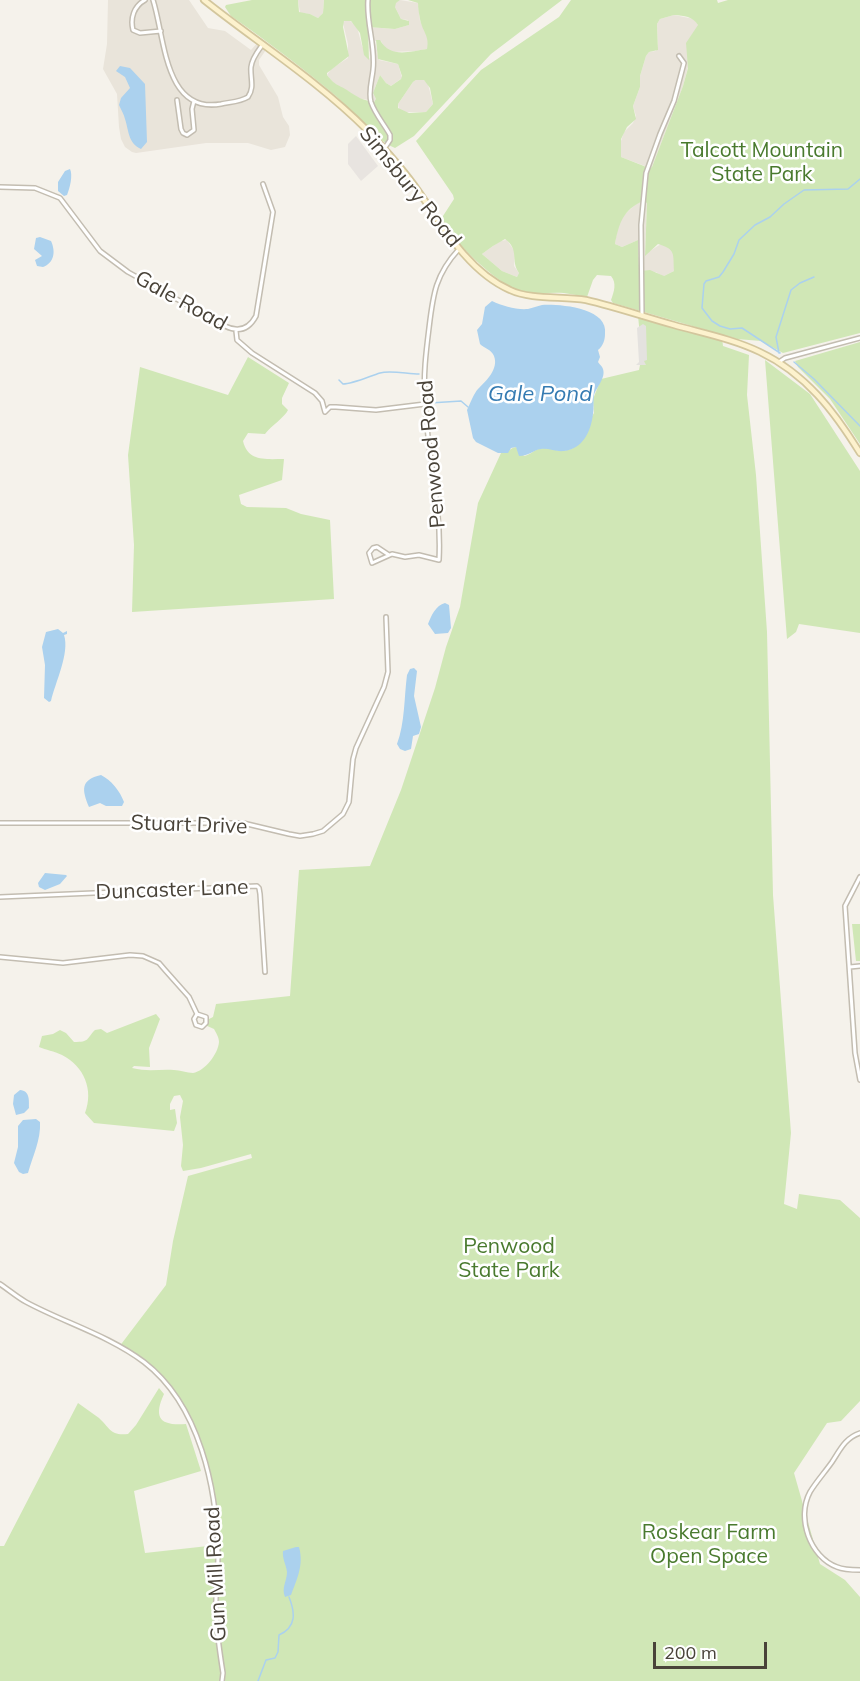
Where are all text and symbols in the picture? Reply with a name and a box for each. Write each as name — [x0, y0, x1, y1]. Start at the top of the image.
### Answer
street label: Simsbury Road — [354, 122, 466, 252]
park label: Talcott Mountain State Park — [681, 138, 843, 188]
street label: Gale Road — [131, 265, 231, 337]
street label: Penwood Road — [413, 379, 451, 529]
water label: Gale Pond — [488, 381, 592, 407]
street label: Stuart Drive — [130, 810, 248, 840]
street label: Duncaster Lane — [95, 875, 249, 905]
park label: Penwood State Park — [458, 1234, 560, 1284]
street label: Gun Mill Road — [200, 1506, 232, 1642]
park label: Roskear Farm Open Space — [642, 1520, 776, 1570]
scale bar — [656, 1630, 770, 1668]
text: 200 m — [664, 1641, 717, 1664]

